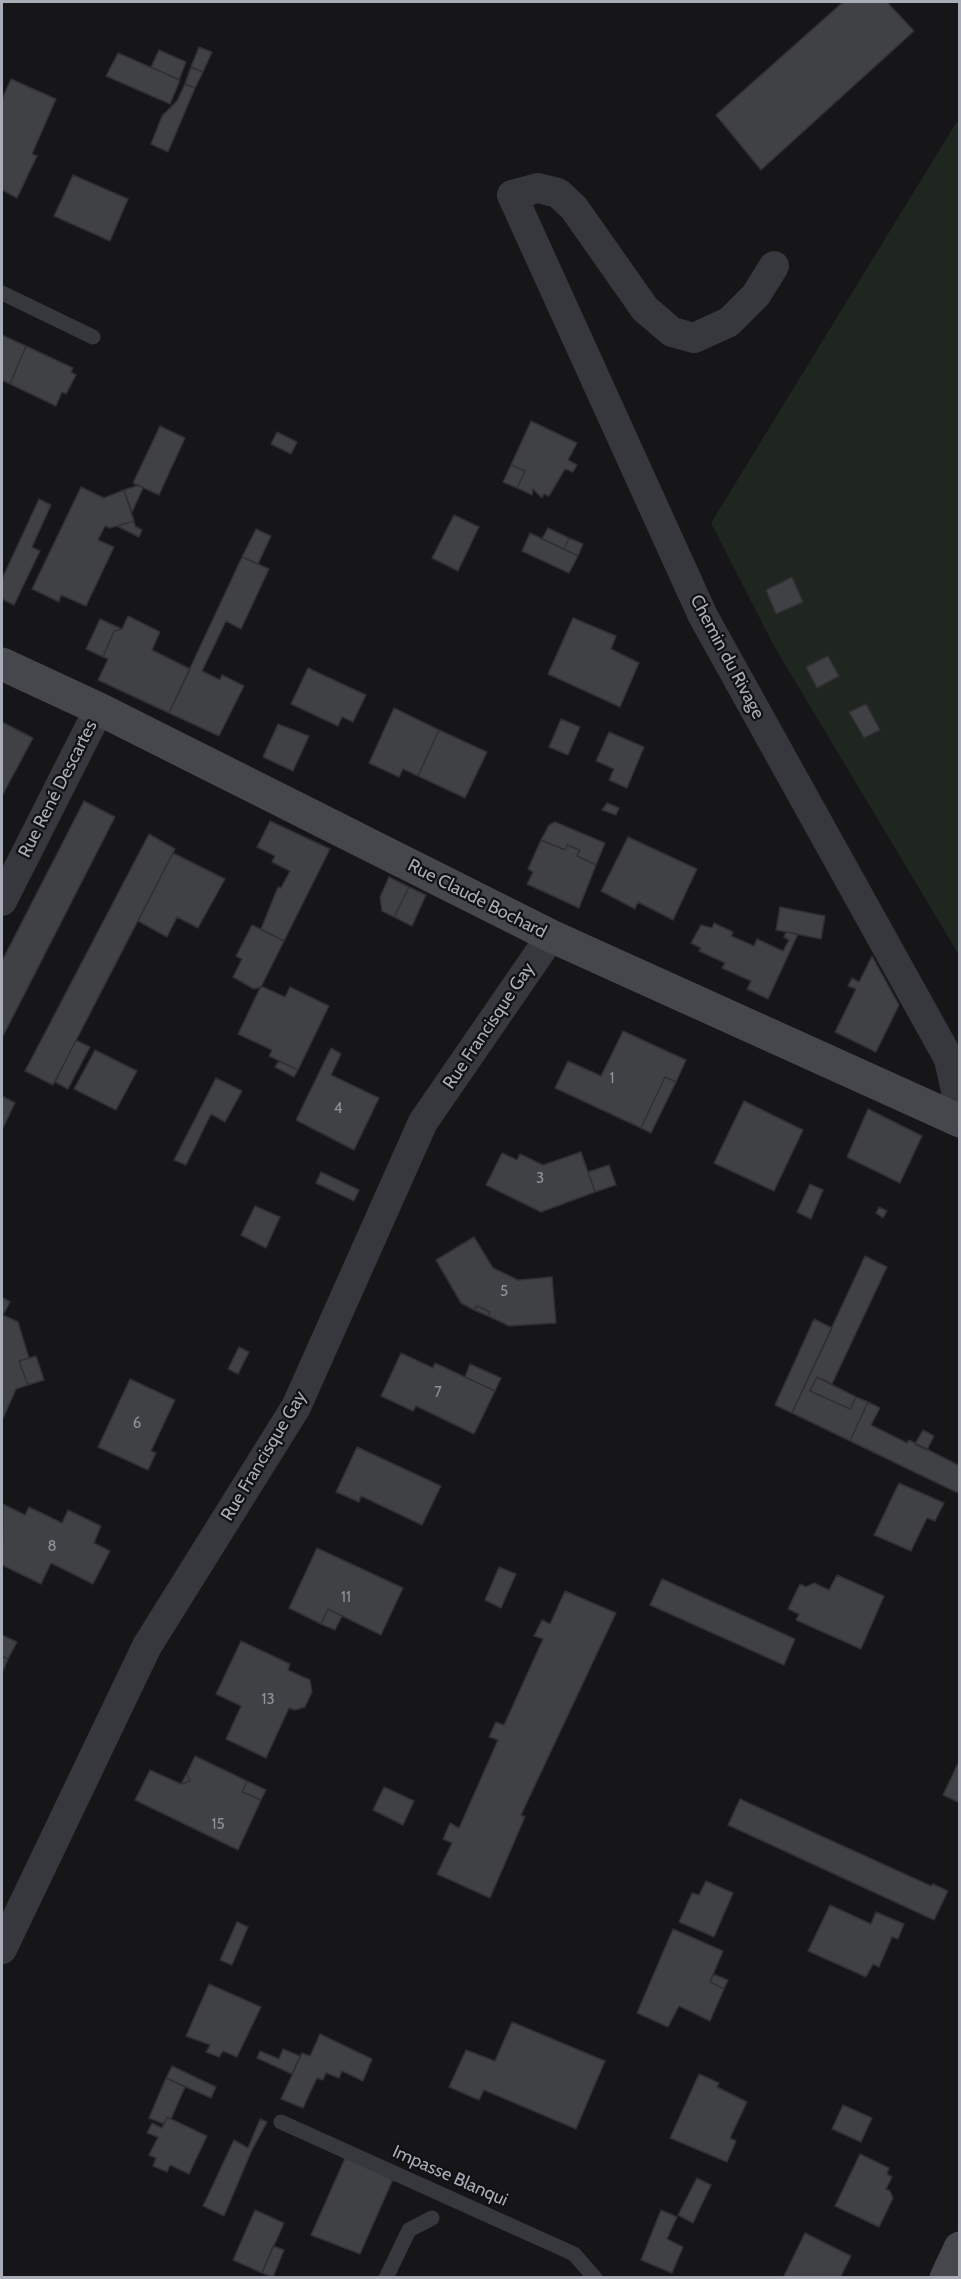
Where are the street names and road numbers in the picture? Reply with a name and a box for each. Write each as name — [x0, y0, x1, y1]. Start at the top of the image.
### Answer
street label: Chemin du Rivage — [685, 591, 769, 723]
street label: Rue René Descartes — [14, 717, 102, 861]
street label: Rue Claude Bochard — [404, 855, 550, 943]
street label: Rue Francisque Gay — [439, 959, 539, 1093]
street label: Rue Francisque Gay — [217, 1387, 311, 1525]
street label: Impasse Blanqui — [389, 2141, 511, 2211]

